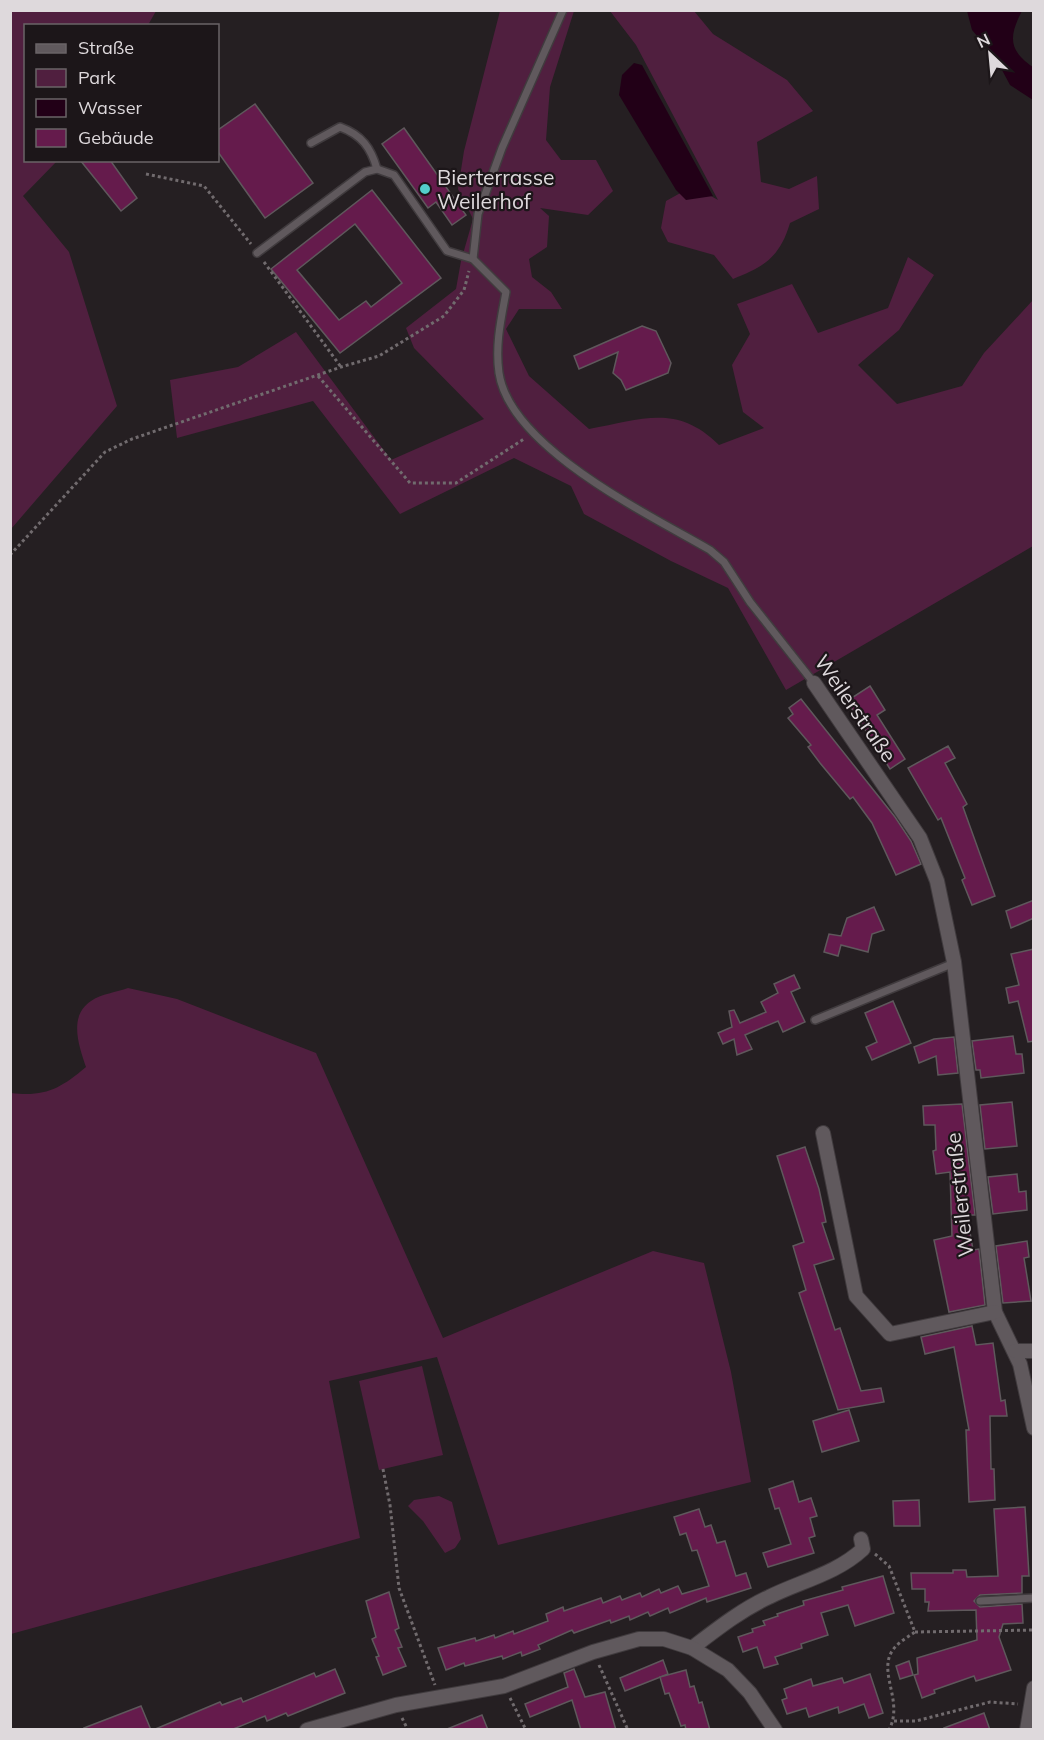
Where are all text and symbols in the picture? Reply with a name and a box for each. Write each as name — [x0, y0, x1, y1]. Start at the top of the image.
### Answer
legend — [24, 24, 219, 162]
north arrow — [960, 24, 1020, 84]
text: N — [974, 29, 993, 52]
text: Straße — [78, 36, 134, 59]
text: Park — [78, 66, 117, 89]
text: Wasser — [78, 96, 142, 119]
text: Gebäude — [78, 126, 154, 149]
place label: Bierterrasse Weilerhof — [437, 164, 555, 214]
marker: Bierterrasse Weilerhof — [418, 182, 432, 196]
street label: Weilerstraße — [810, 649, 902, 767]
street label: Weilerstraße — [940, 1131, 978, 1259]

